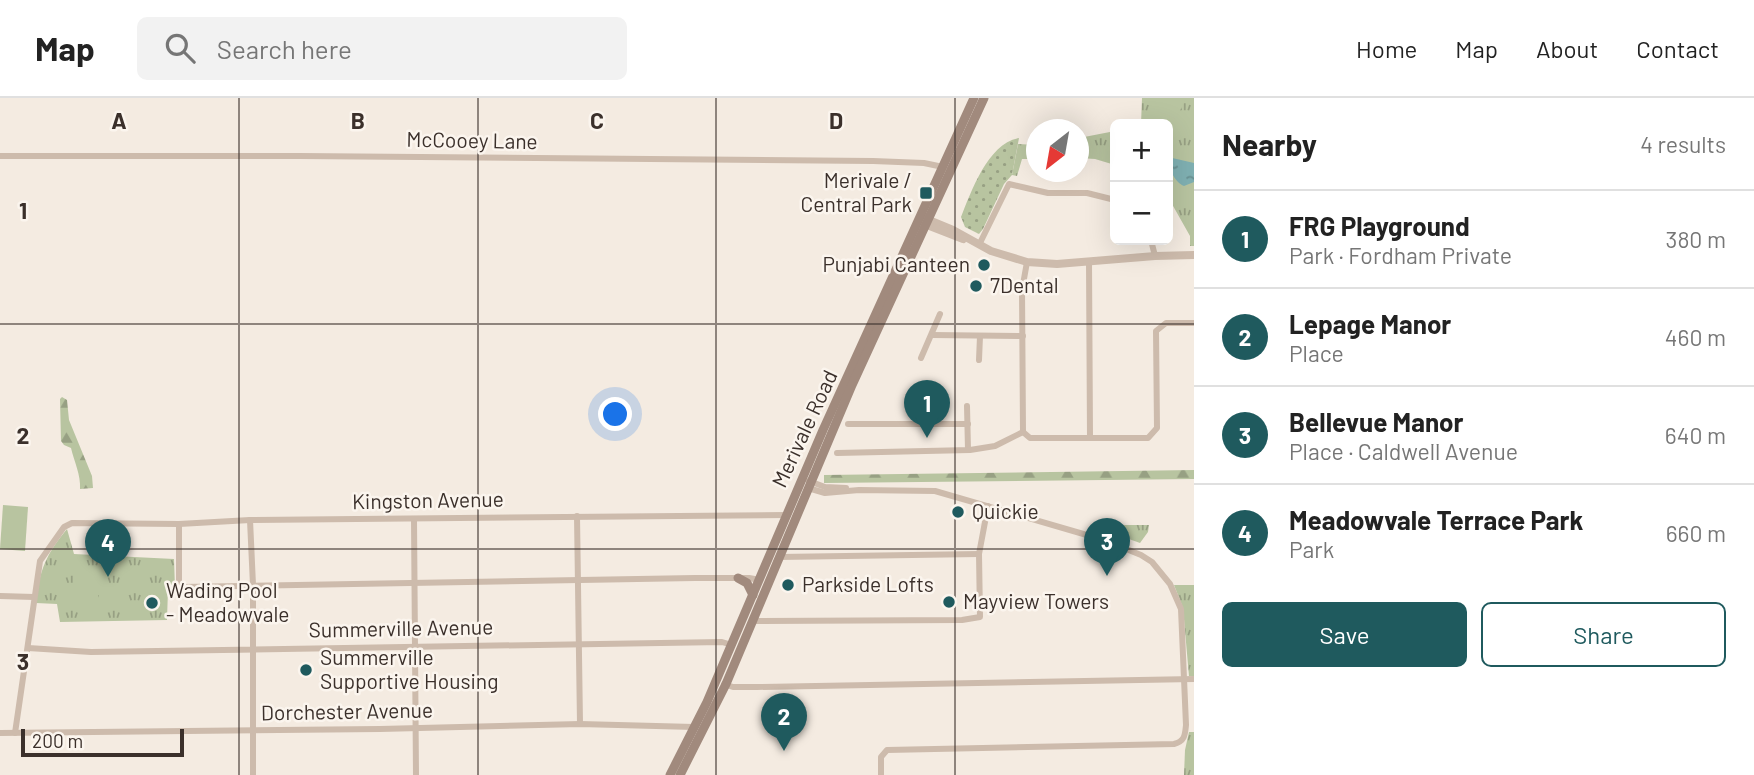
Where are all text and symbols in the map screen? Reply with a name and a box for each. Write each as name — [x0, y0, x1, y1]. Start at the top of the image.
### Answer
search box — [137, 17, 627, 80]
text: Map — [35, 28, 95, 68]
icon: search — [161, 29, 199, 67]
text: Search here — [217, 33, 352, 64]
text: Home — [1356, 34, 1417, 63]
text: Map — [1455, 34, 1498, 63]
text: About — [1536, 34, 1598, 63]
text: Contact — [1636, 34, 1719, 63]
text: A — [111, 106, 127, 134]
text: B — [351, 106, 365, 134]
text: C — [590, 106, 604, 134]
text: D — [829, 106, 843, 134]
north arrow — [1026, 119, 1089, 182]
map controls — [1110, 119, 1173, 245]
button: + — [1110, 119, 1173, 182]
street label: McCooey Lane — [406, 126, 538, 153]
text: Nearby — [1222, 126, 1317, 162]
text: 4 results — [1640, 130, 1726, 158]
place label: Merivale / Central Park — [800, 167, 912, 216]
button: − — [1110, 182, 1173, 245]
marker: Merivale / Central Park — [918, 185, 934, 201]
text: 1 — [19, 196, 27, 224]
text: FRG Playground — [1289, 210, 1470, 241]
text: 1 — [1241, 225, 1249, 253]
text: 380 m — [1666, 225, 1726, 253]
text: Park · Fordham Private — [1289, 241, 1512, 269]
place label: Punjabi Canteen — [822, 251, 970, 276]
marker: Punjabi Canteen — [976, 257, 992, 273]
place label: 7Dental — [990, 272, 1059, 297]
marker: 7Dental — [968, 278, 984, 294]
text: Lepage Manor — [1289, 308, 1451, 339]
text: 2 — [1239, 323, 1251, 351]
text: 460 m — [1665, 323, 1726, 351]
text: Place — [1289, 339, 1344, 367]
street label: Merivale Road — [766, 366, 842, 491]
pin: 1 — [904, 380, 950, 438]
your location — [598, 397, 632, 431]
text: Bellevue Manor — [1289, 406, 1463, 437]
text: 2 — [17, 421, 29, 449]
text: 3 — [1239, 421, 1251, 449]
text: 640 m — [1665, 421, 1726, 449]
text: Place · Caldwell Avenue — [1289, 437, 1518, 465]
street label: Kingston Avenue — [352, 486, 504, 513]
place label: Quickie — [972, 498, 1039, 523]
marker: Quickie — [950, 504, 966, 520]
text: Meadowvale Terrace Park — [1289, 504, 1583, 535]
pin: 3 — [1084, 518, 1130, 576]
pin: 4 — [85, 519, 131, 577]
text: 4 — [1238, 519, 1252, 547]
text: 660 m — [1666, 519, 1726, 547]
text: Park — [1289, 535, 1334, 563]
place label: Parkside Lofts — [802, 571, 934, 596]
place label: Wading Pool - Meadowvale — [166, 577, 289, 626]
marker: Parkside Lofts — [780, 577, 796, 593]
place label: Mayview Towers — [963, 588, 1109, 613]
marker: Mayview Towers — [941, 594, 957, 610]
marker: Wading Pool - Meadowvale — [144, 595, 160, 611]
button: Save — [1222, 602, 1467, 667]
button: Share — [1481, 602, 1726, 667]
street label: Summerville Avenue — [308, 613, 494, 642]
place label: Summerville Supportive Housing — [320, 644, 498, 693]
text: 3 — [17, 647, 29, 675]
marker: Summerville Supportive Housing — [298, 662, 314, 678]
pin: 2 — [761, 693, 807, 751]
street label: Dorchester Avenue — [261, 696, 433, 725]
scale bar — [21, 726, 184, 758]
text: 200 m — [32, 729, 83, 752]

